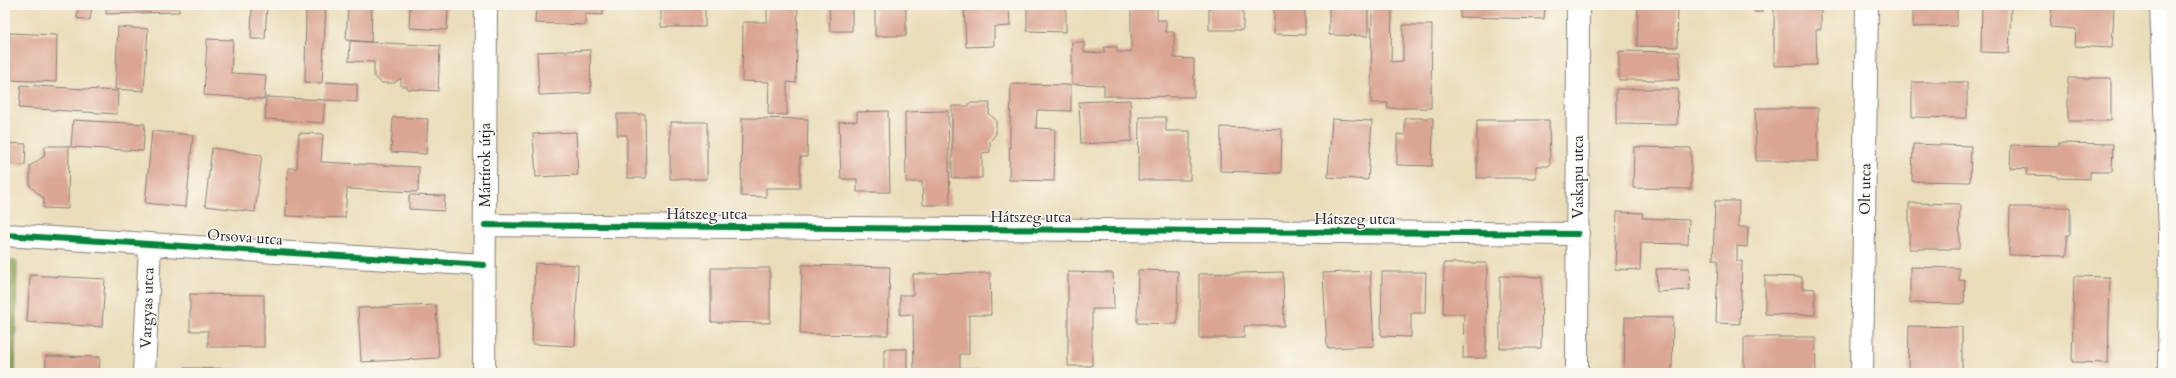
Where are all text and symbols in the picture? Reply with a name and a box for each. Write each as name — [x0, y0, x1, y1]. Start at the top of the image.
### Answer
street label: Mártírok útja — [475, 122, 495, 207]
street label: Vaskapu utca — [1568, 135, 1588, 219]
street label: Olt utca — [1855, 162, 1875, 215]
street label: Hátszeg utca — [666, 204, 748, 224]
street label: Hátszeg utca — [990, 207, 1072, 227]
street label: Hátszeg utca — [1314, 209, 1396, 229]
street label: Orsova utca — [206, 224, 284, 250]
street label: Vargyas utca — [136, 267, 158, 349]

